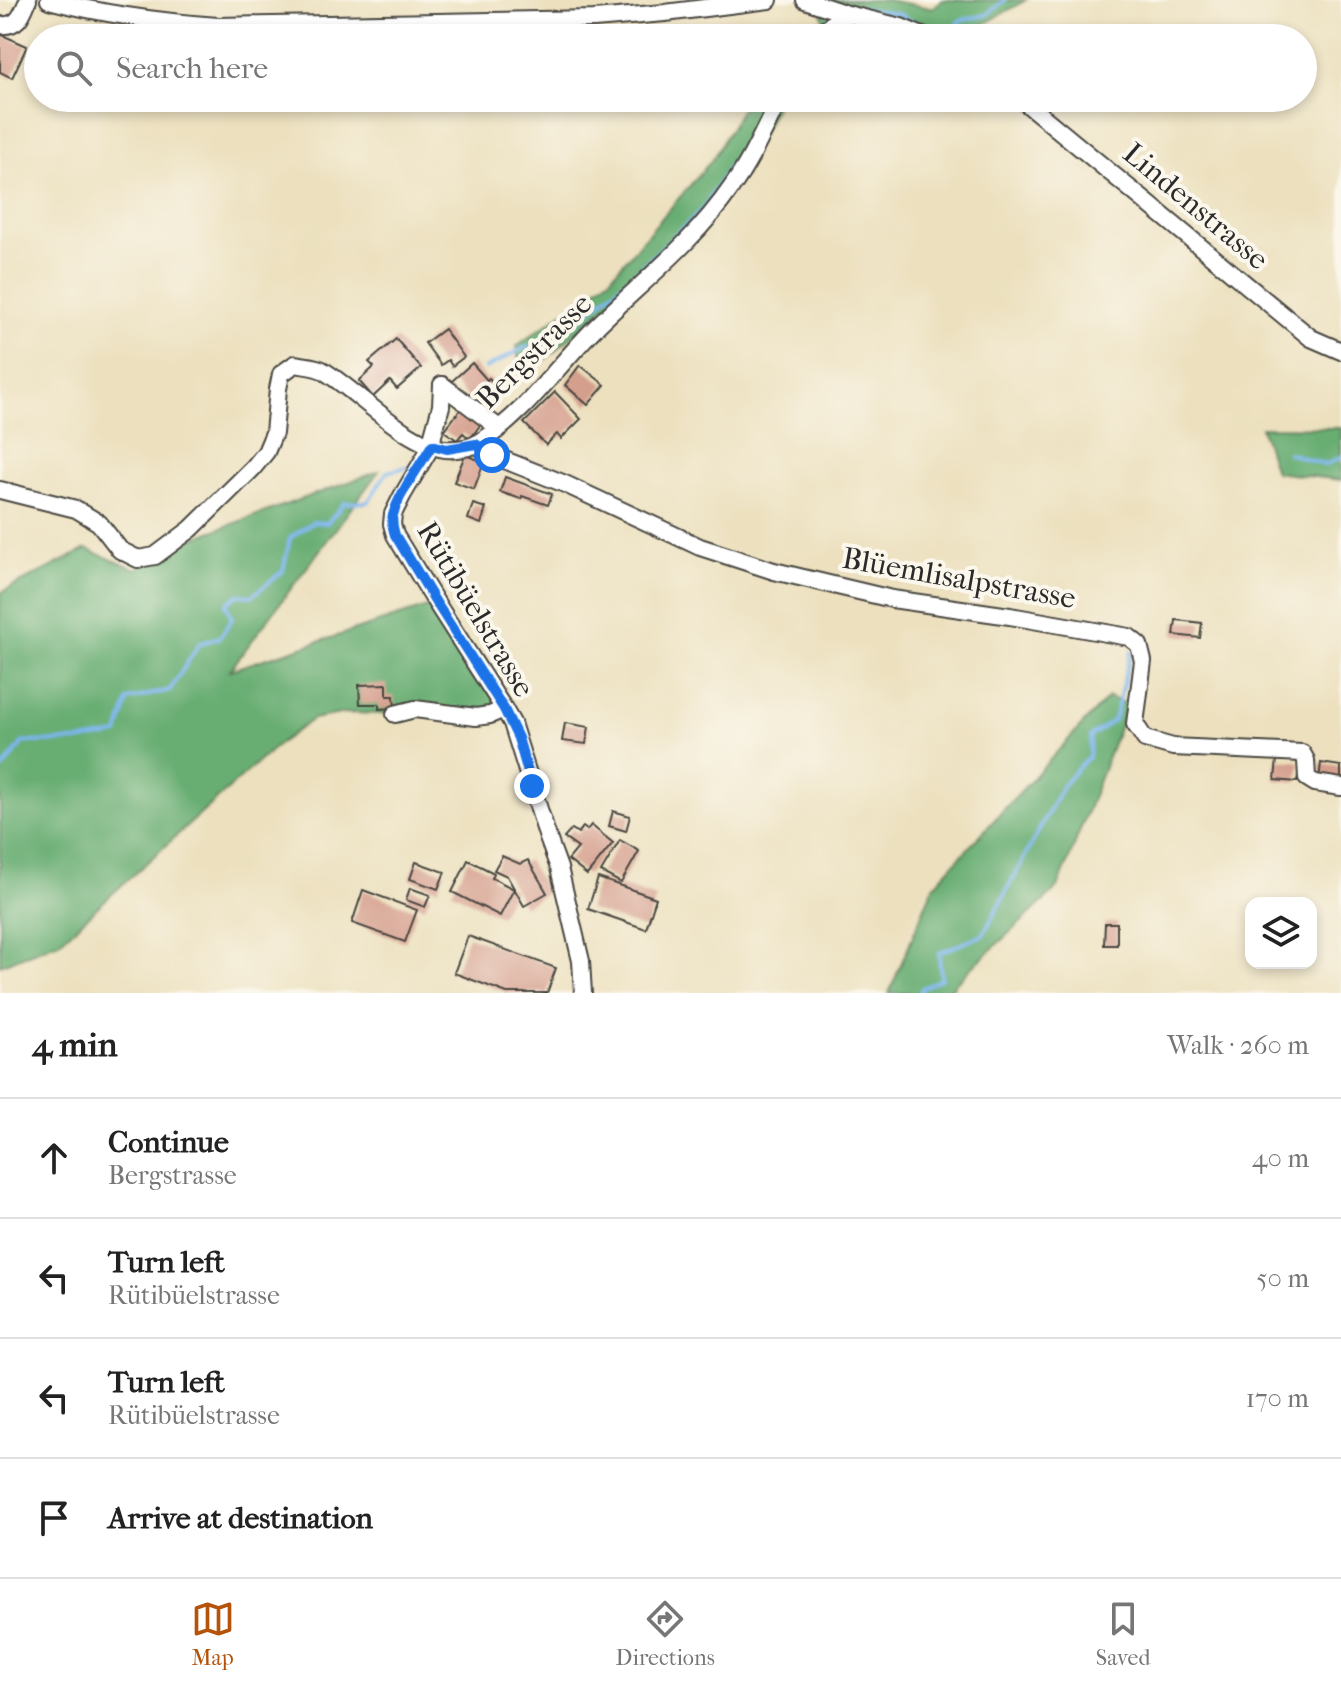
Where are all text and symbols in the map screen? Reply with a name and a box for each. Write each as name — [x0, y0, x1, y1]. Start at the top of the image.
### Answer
search box — [24, 24, 1317, 112]
icon: search — [52, 46, 96, 90]
text: Search here — [116, 51, 268, 86]
street label: Lindenstrasse — [1116, 136, 1275, 277]
street label: Bergstrasse — [469, 286, 599, 416]
route start — [474, 437, 510, 473]
street label: Rütibüelstrasse — [410, 515, 542, 703]
street label: Blüemlisalpstrasse — [839, 541, 1078, 616]
route end — [514, 768, 550, 804]
map controls — [1245, 897, 1317, 969]
button: layers — [1245, 897, 1317, 969]
text: 4 min — [32, 1025, 117, 1065]
text: Walk · 260 m — [1167, 1030, 1309, 1061]
text: Continue — [108, 1125, 229, 1160]
icon: ahead — [32, 1136, 76, 1180]
text: 40 m — [1252, 1143, 1309, 1174]
text: Bergstrasse — [108, 1160, 237, 1191]
text: Turn left — [108, 1245, 225, 1280]
icon: left — [32, 1256, 76, 1300]
text: 50 m — [1256, 1263, 1309, 1294]
text: Rütibüelstrasse — [108, 1280, 280, 1311]
text: Turn left — [108, 1365, 225, 1400]
icon: left — [32, 1376, 76, 1420]
text: 170 m — [1246, 1383, 1309, 1414]
text: Rütibüelstrasse — [108, 1400, 280, 1431]
icon: arrive — [32, 1496, 76, 1540]
text: Arrive at destination — [108, 1501, 373, 1536]
tab: Map — [191, 1597, 235, 1671]
tab: Directions — [616, 1597, 715, 1671]
tab: Saved — [1096, 1597, 1150, 1671]

